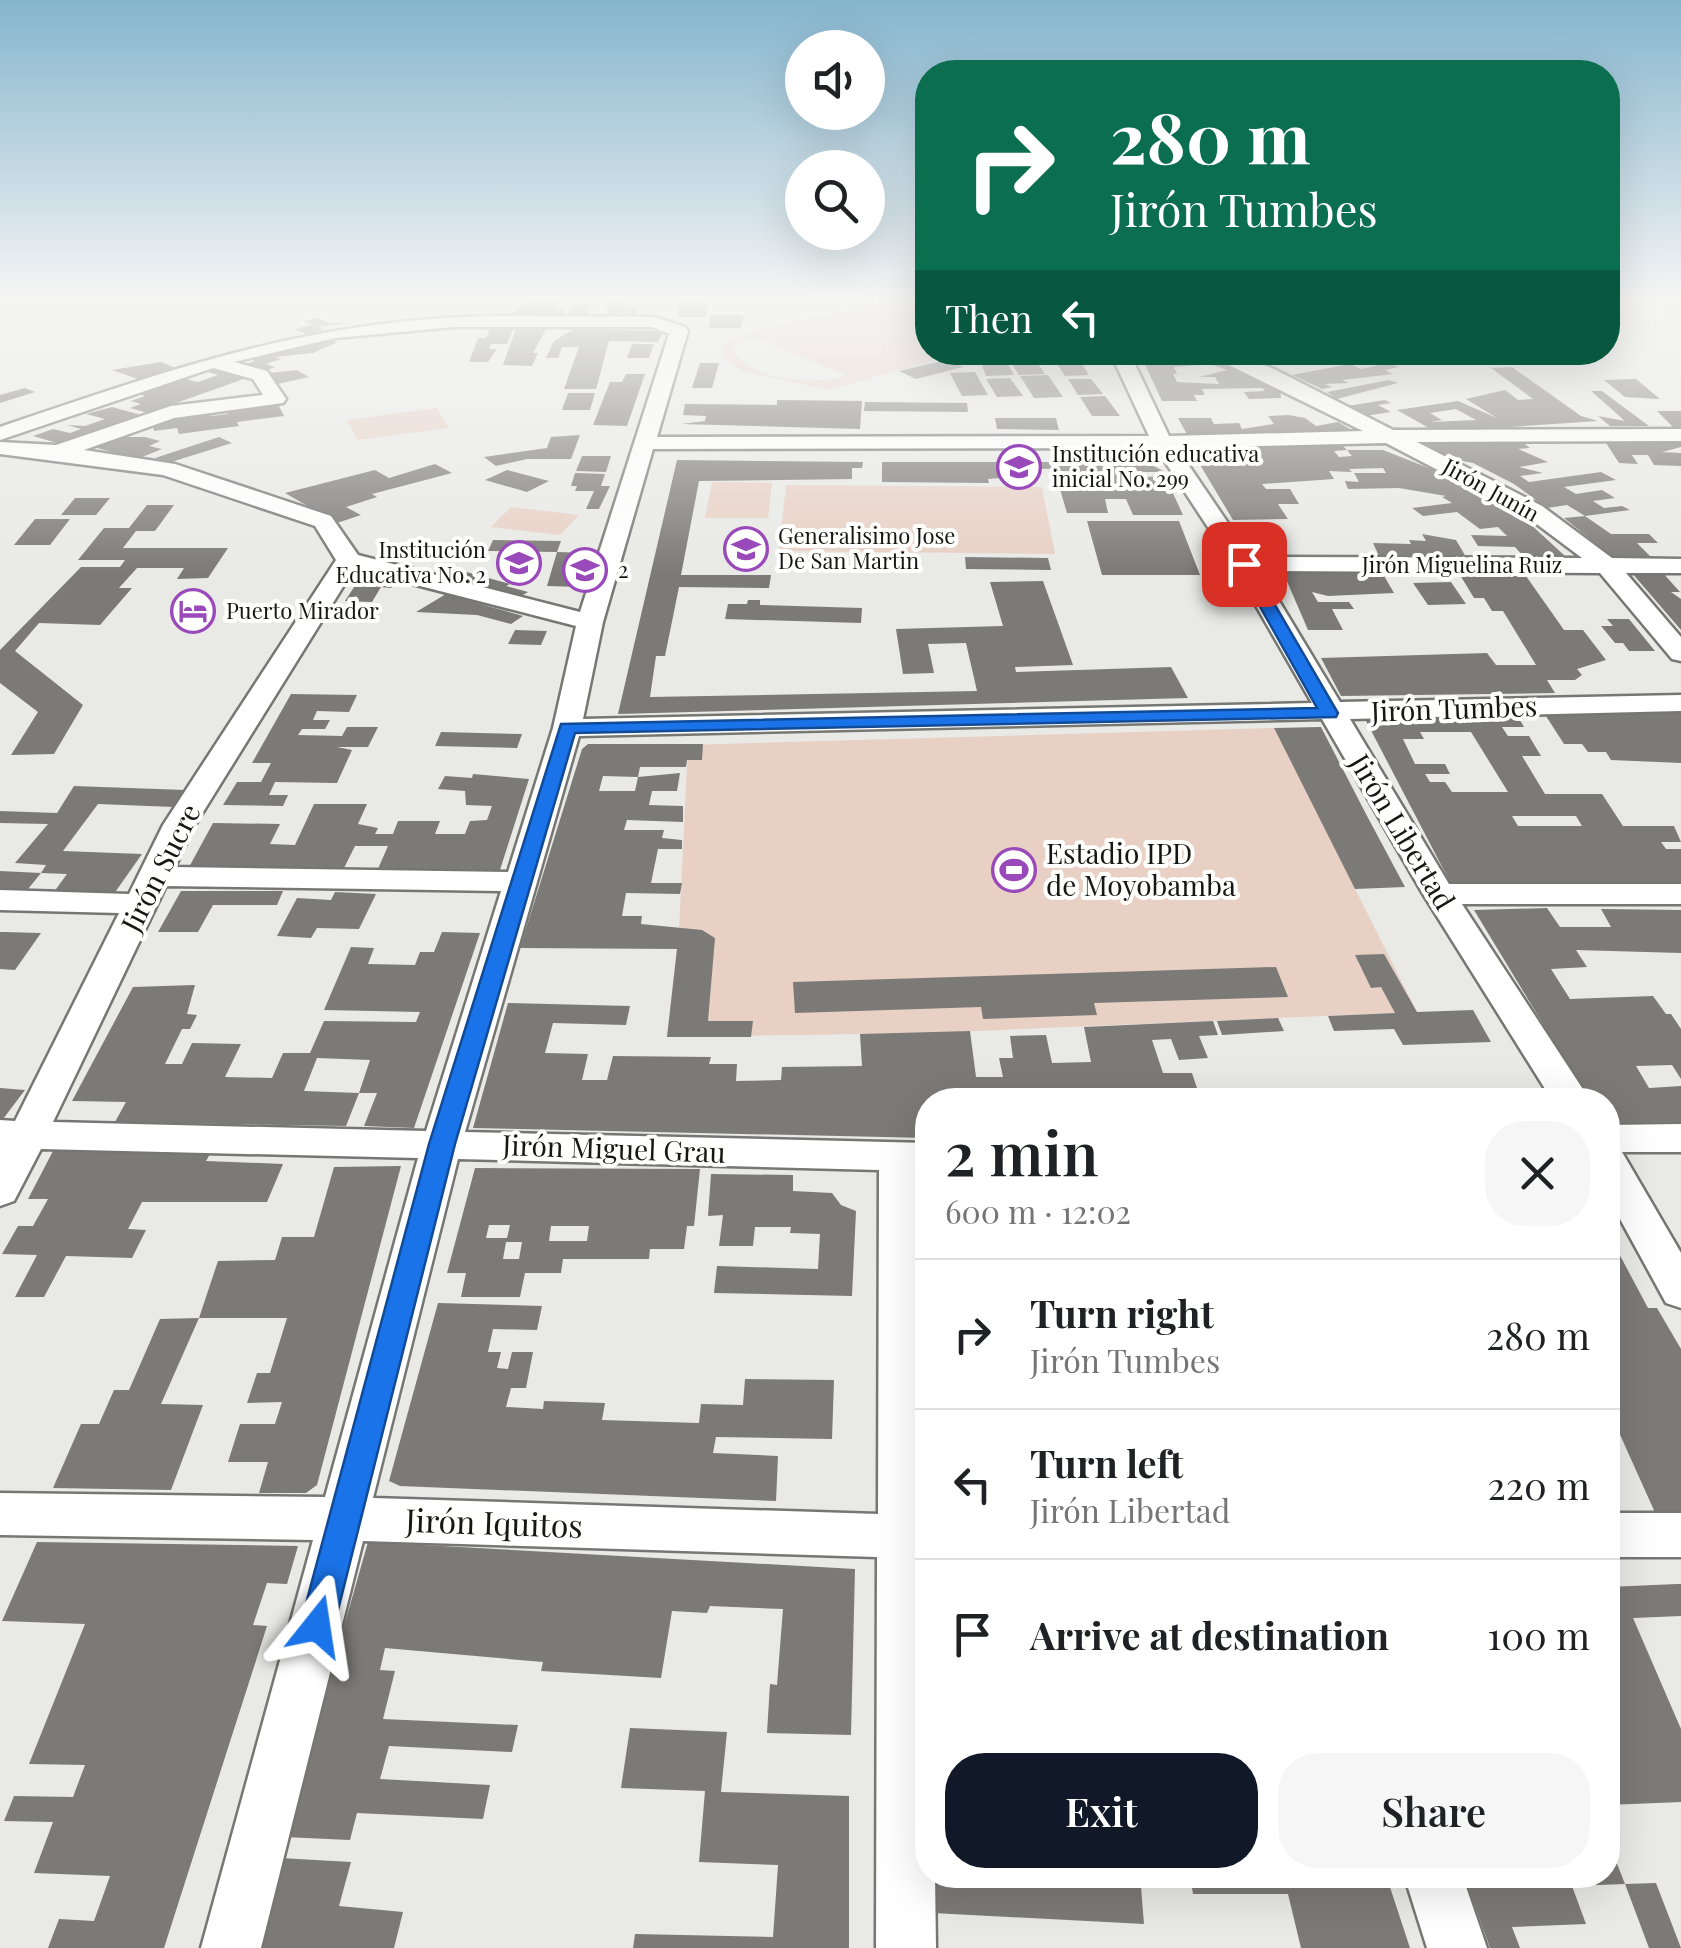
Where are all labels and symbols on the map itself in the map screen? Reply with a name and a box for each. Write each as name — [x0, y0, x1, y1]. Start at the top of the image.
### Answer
place label: Institución educativa inicial No. 299 — [1052, 438, 1259, 493]
school or university icon: Institución educativa inicial No. 299 — [996, 444, 1042, 490]
street label: Jirón Junín — [1437, 450, 1545, 528]
place label: Generalisimo Jose De San Martin — [778, 520, 956, 575]
pin — [1202, 522, 1287, 607]
school or university icon: Generalisimo Jose De San Martin — [723, 526, 769, 572]
place label: Institución Educativa No. 2 — [336, 534, 486, 589]
school or university icon: Institución Educativa No. 2 — [496, 540, 542, 586]
school or university icon: 2 — [562, 547, 608, 593]
street label: Jirón Miguelina Ruiz — [1361, 549, 1562, 579]
place label: 2 — [618, 554, 629, 584]
hotel icon: Puerto Mirador — [170, 588, 216, 634]
place label: Puerto Mirador — [226, 595, 379, 625]
street label: Jirón Tumbes — [1369, 686, 1538, 729]
street label: Jirón Libertad — [1342, 746, 1464, 916]
street label: Jirón Sucre — [111, 797, 208, 939]
place label: Estadio IPD de Moyobamba — [1046, 834, 1236, 903]
sports icon: Estadio IPD de Moyobamba — [991, 847, 1037, 893]
street label: Jirón Miguel Grau — [501, 1125, 726, 1170]
street label: Jirón Iquitos — [404, 1497, 583, 1546]
position arrow — [265, 1574, 369, 1678]

